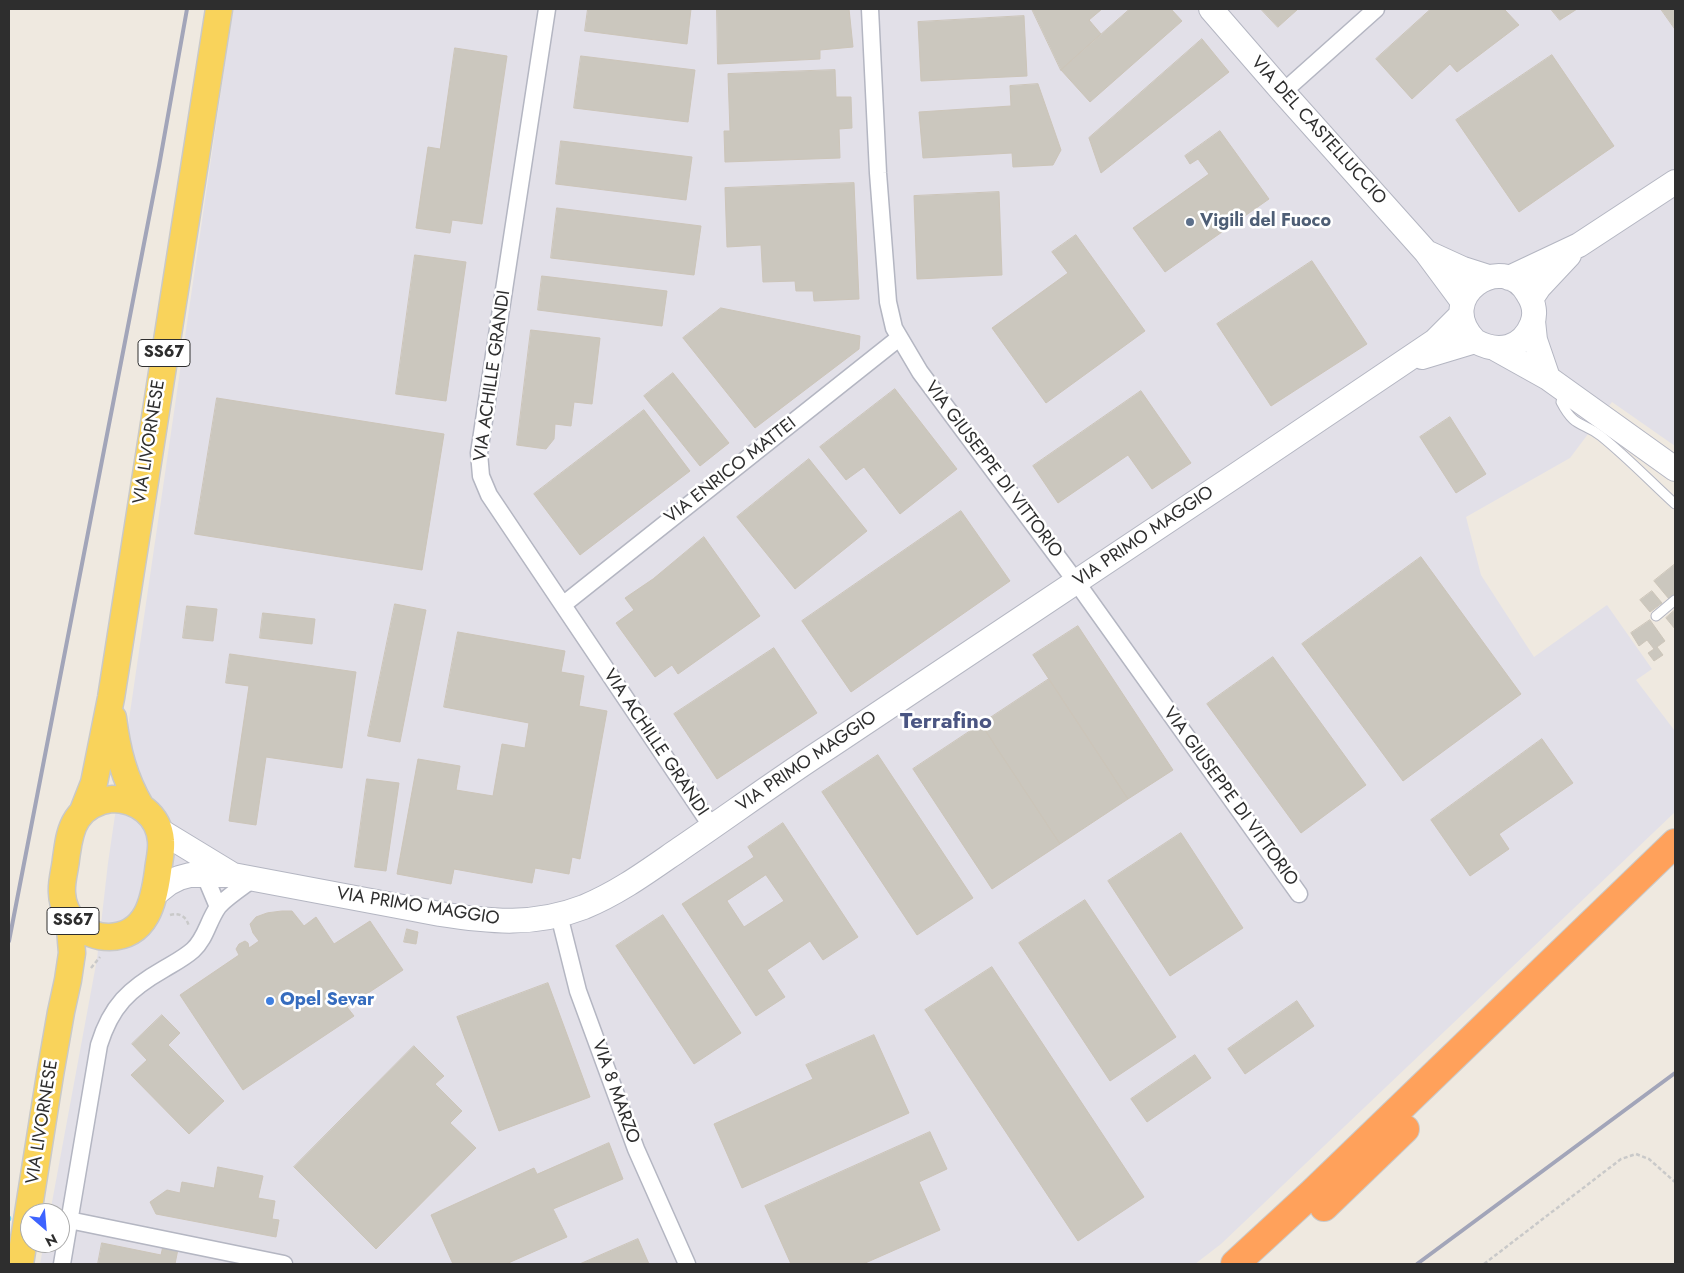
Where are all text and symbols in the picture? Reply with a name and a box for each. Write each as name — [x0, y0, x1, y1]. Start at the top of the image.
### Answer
street label: VIA DEL CASTELLUCCIO — [1246, 52, 1390, 210]
place label: Vigili del Fuoco — [1200, 211, 1331, 233]
marker: Vigili del Fuoco — [1184, 216, 1196, 228]
street label: VIA ACHILLE GRANDI — [470, 289, 516, 463]
road number: SS67 — [138, 339, 190, 366]
street label: VIA GIUSEPPE DI VITTORIO — [919, 377, 1067, 563]
street label: VIA LIVORNESE — [130, 378, 170, 506]
street label: VIA ENRICO MATTEI — [661, 413, 801, 529]
street label: VIA PRIMO MAGGIO — [1070, 482, 1218, 592]
street label: VIA ACHILLE GRANDI — [598, 665, 712, 821]
street label: VIA GIUSEPPE DI VITTORIO — [1158, 703, 1302, 891]
street label: VIA PRIMO MAGGIO — [733, 707, 881, 817]
district label: Terrafino — [900, 710, 992, 736]
street label: VIA PRIMO MAGGIO — [335, 883, 501, 931]
road number: SS67 — [47, 908, 99, 934]
place label: Opel Sevar — [280, 990, 374, 1012]
marker: Opel Sevar — [264, 995, 276, 1007]
street label: VIA 8 MARZO — [586, 1037, 644, 1147]
street label: VIA LIVORNESE — [23, 1058, 63, 1186]
north arrow — [20, 1203, 70, 1253]
text: N — [42, 1229, 61, 1252]

